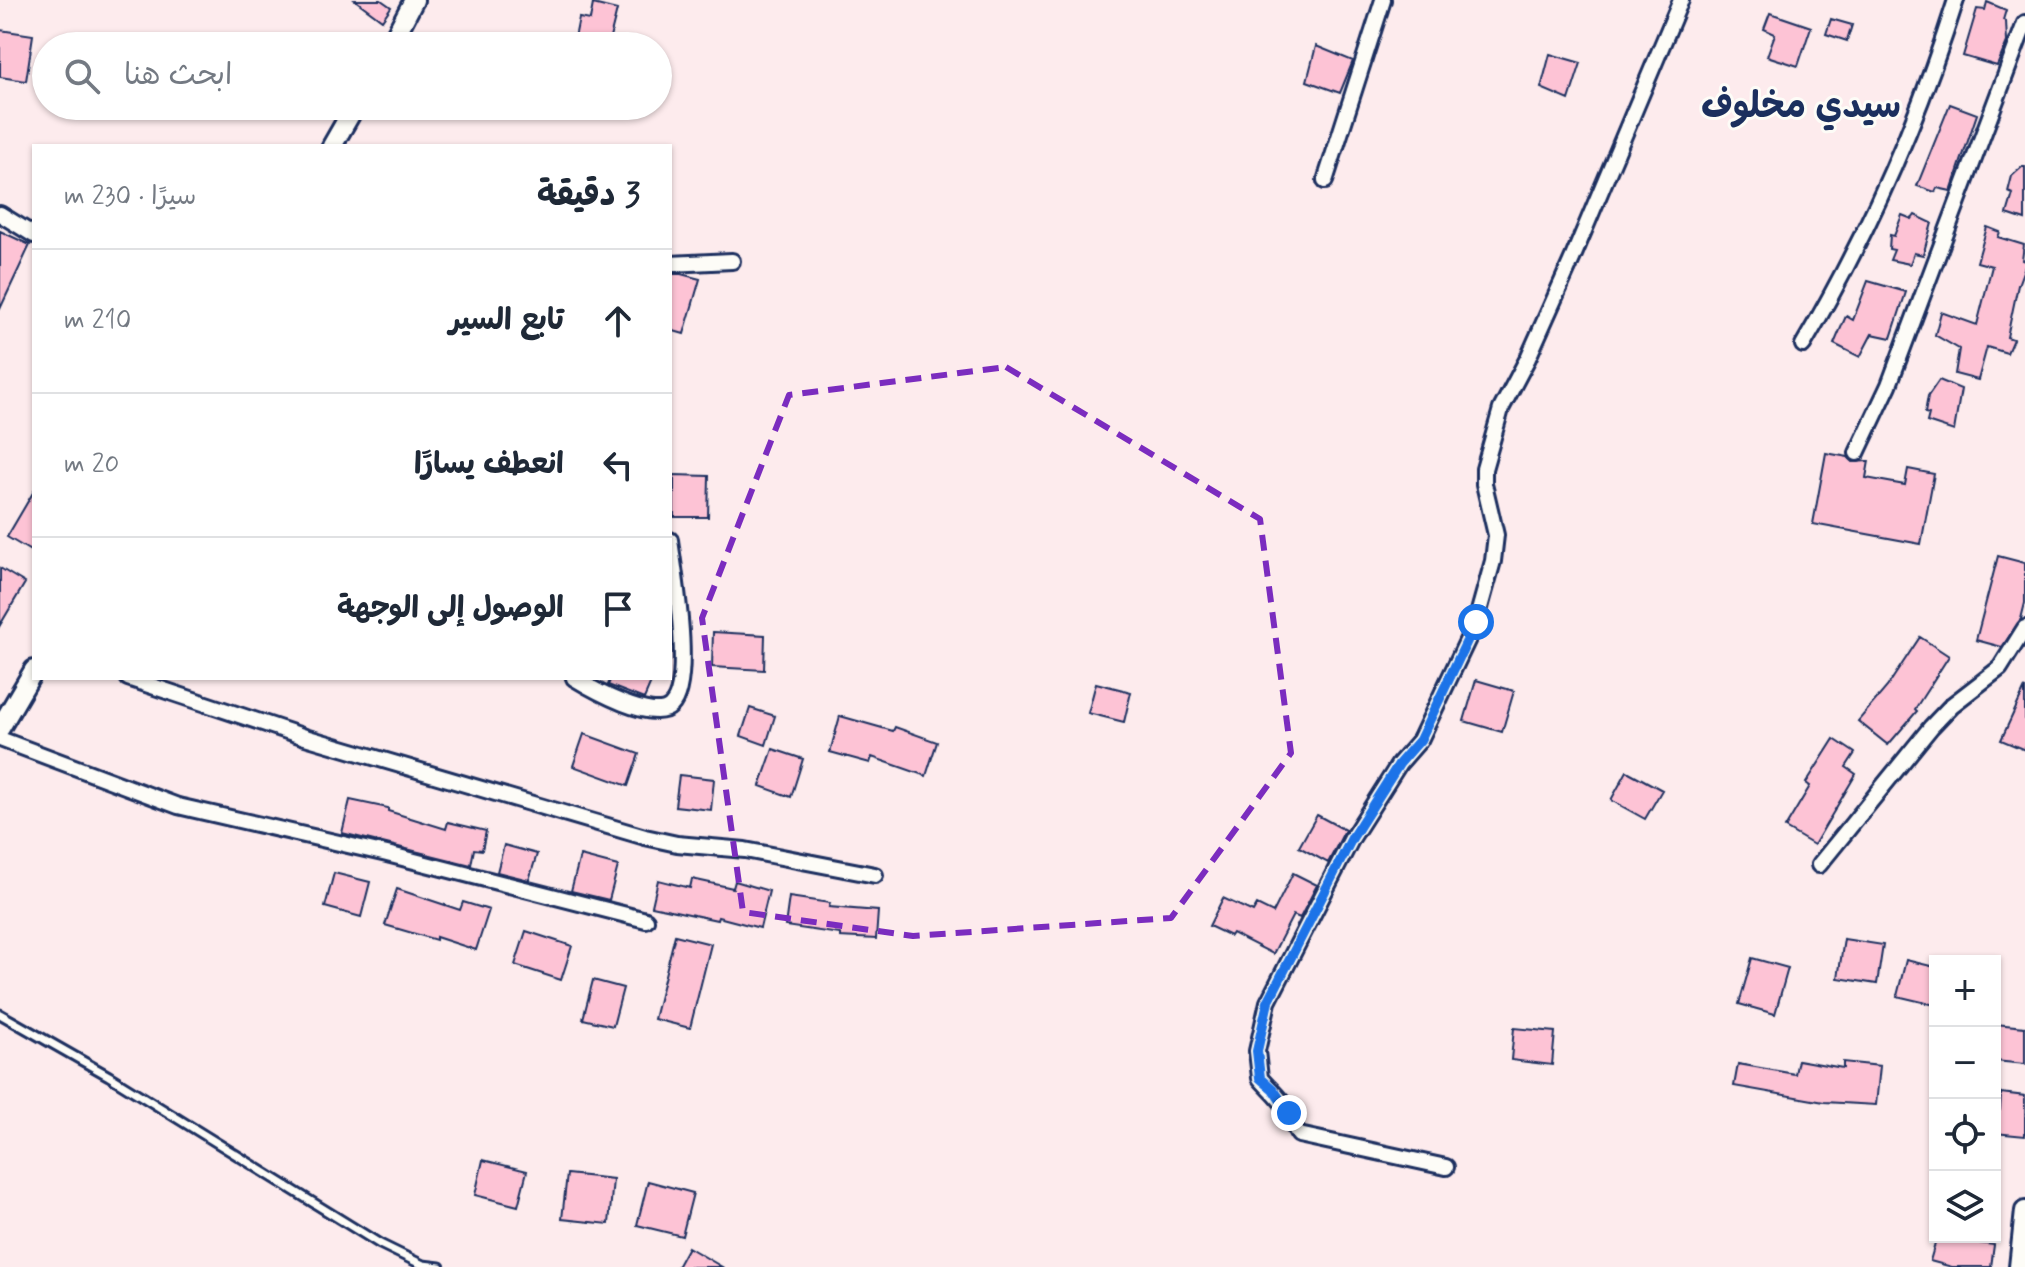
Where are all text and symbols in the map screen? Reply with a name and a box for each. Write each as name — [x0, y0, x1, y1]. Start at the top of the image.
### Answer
search box — [32, 32, 672, 120]
icon: search — [60, 54, 104, 98]
text: ابحث هنا — [124, 56, 232, 95]
district label: سيدي مخلوف — [1701, 84, 1901, 131]
text: 3 دقيقة — [537, 173, 640, 218]
text: سيرًا · 230 m — [64, 180, 196, 214]
icon: ahead — [596, 299, 640, 343]
text: تابع السير — [449, 301, 564, 340]
text: 210 m — [64, 304, 131, 338]
icon: left — [596, 443, 640, 487]
text: انعطف يسارًا — [414, 445, 564, 484]
text: 20 m — [64, 448, 119, 482]
icon: arrive — [596, 587, 640, 631]
text: الوصول إلى الوجهة — [337, 589, 564, 628]
route start — [1458, 604, 1494, 640]
map controls — [1929, 955, 2001, 1243]
button: + — [1929, 955, 2001, 1027]
button: − — [1929, 1027, 2001, 1099]
route end — [1271, 1095, 1307, 1131]
button: locate — [1929, 1099, 2001, 1171]
button: layers — [1929, 1171, 2001, 1243]

